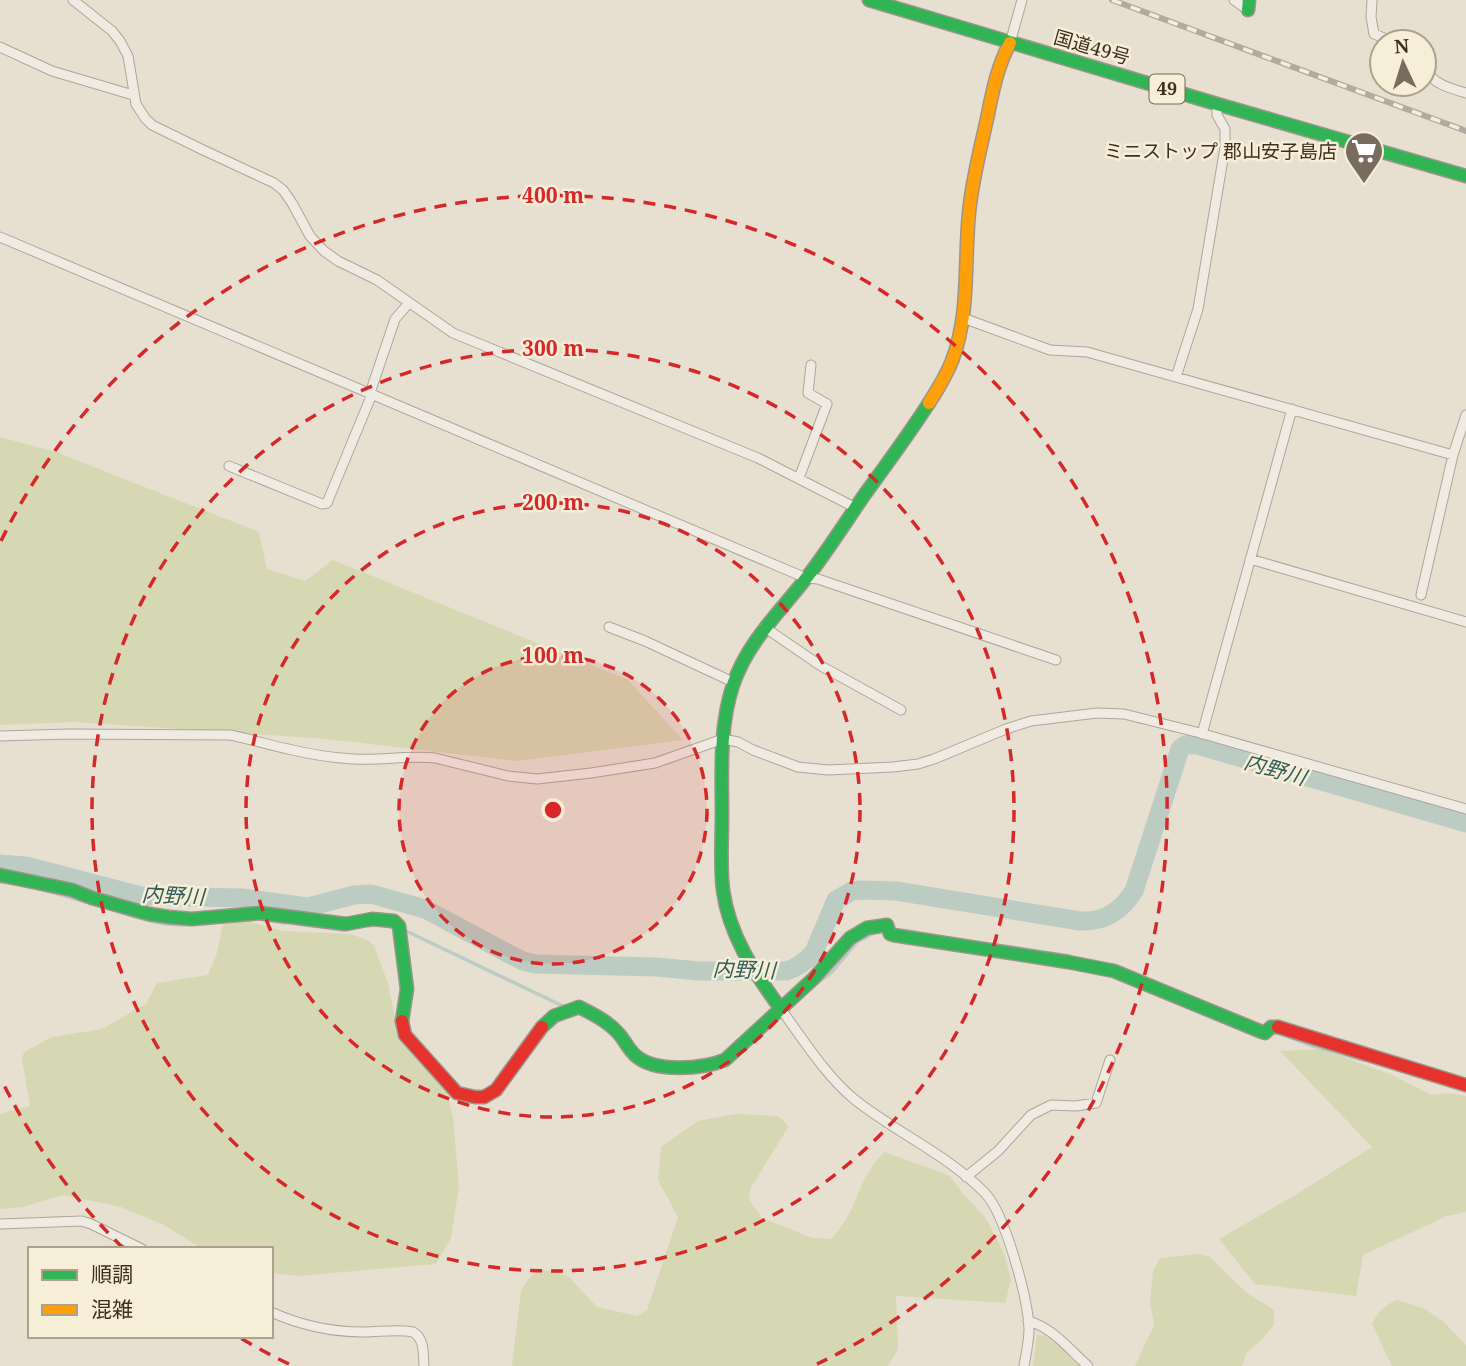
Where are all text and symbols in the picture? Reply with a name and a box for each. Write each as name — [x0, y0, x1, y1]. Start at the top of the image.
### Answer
street label: 国道49号 — [1051, 24, 1133, 70]
north arrow — [1368, 28, 1438, 98]
text: N — [1393, 33, 1410, 60]
road number: 49 — [1150, 74, 1184, 104]
supermarket icon: ミニストップ 郡山安子島店 — [1343, 130, 1385, 185]
place label: ミニストップ 郡山安子島店 — [1104, 138, 1337, 164]
text: 400 m — [522, 181, 584, 209]
text: 300 m — [522, 334, 584, 362]
text: 200 m — [522, 488, 584, 516]
text: 100 m — [522, 641, 584, 669]
water label: 内野川 — [1241, 747, 1311, 792]
centre of rings — [541, 798, 565, 822]
water label: 内野川 — [141, 879, 207, 911]
water label: 内野川 — [712, 954, 778, 984]
legend — [28, 1247, 273, 1338]
text: 順調 — [91, 1260, 133, 1288]
text: 混雑 — [91, 1295, 133, 1323]

